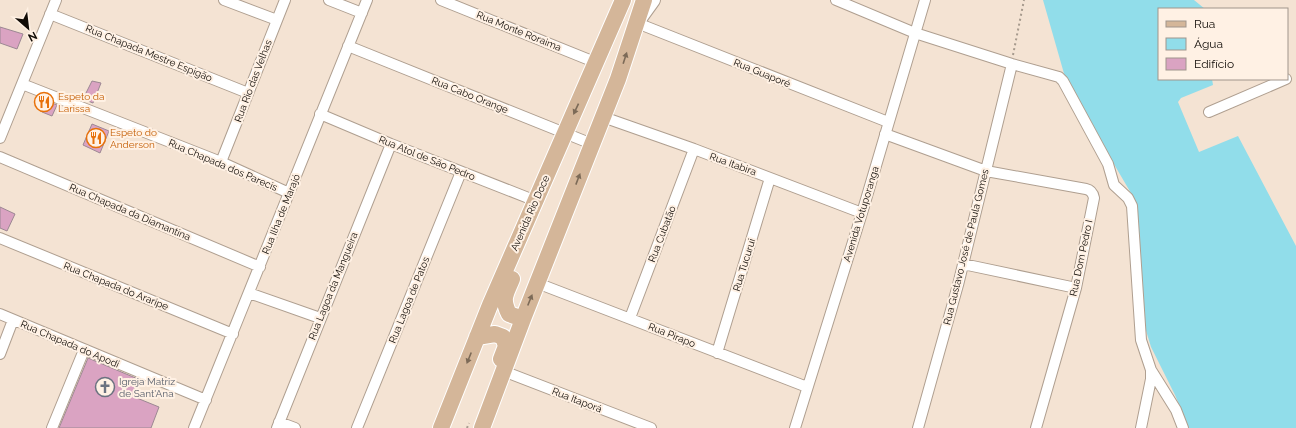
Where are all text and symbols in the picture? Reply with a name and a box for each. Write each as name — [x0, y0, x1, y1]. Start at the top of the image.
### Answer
north arrow — [8, 8, 48, 48]
legend — [1158, 8, 1288, 80]
street label: Rua Monte Roraima — [475, 9, 563, 53]
text: Rua — [1194, 17, 1215, 31]
street label: Rua Chapada Mestre Espigão — [84, 22, 214, 84]
text: N — [26, 29, 39, 44]
text: Água — [1194, 37, 1223, 51]
street label: Rua Rio das Velhas — [232, 38, 274, 124]
one-way arrow — [622, 52, 628, 64]
street label: Rua Guaporé — [732, 57, 792, 89]
text: Edifício — [1194, 57, 1234, 71]
street label: Rua Cabo Orange — [430, 75, 510, 115]
restaurant icon: Espeto da Larissa — [33, 91, 55, 113]
place label: Espeto da Larissa — [58, 91, 104, 114]
one-way arrow — [573, 104, 579, 115]
restaurant icon: Espeto do Anderson — [85, 127, 107, 149]
place label: Espeto do Anderson — [110, 127, 157, 150]
street label: Rua Atol de São Pedro — [377, 134, 477, 182]
street label: Rua Chapada dos Parecis — [167, 137, 279, 193]
street label: Rua Itabira — [708, 150, 758, 178]
street label: Avenida Votuporanga — [841, 165, 881, 263]
street label: Rua Gustavo José de Paula Gomes — [941, 168, 991, 326]
street label: Rua Ilha de Marajó — [260, 172, 302, 256]
one-way arrow — [575, 173, 581, 185]
street label: Avenida Rio Doce — [508, 174, 552, 252]
street label: Rua Chapada da Diamantina — [68, 181, 192, 243]
street label: Rua Cubatão — [646, 204, 678, 264]
street label: Rua Dom Pedro I — [1068, 219, 1094, 297]
street label: Rua Lagoa da Mangueira — [306, 231, 360, 341]
street label: Rua Tucurui — [731, 237, 757, 293]
street label: Rua Lagoa de Patos — [387, 255, 431, 345]
street label: Rua Chapada do Araripe — [62, 260, 170, 312]
one-way arrow — [528, 293, 534, 305]
street label: Rua Chapada do Apodi — [19, 318, 121, 370]
street label: Rua Pirapo — [647, 321, 697, 349]
one-way arrow — [466, 352, 472, 364]
church icon: Igreja Matriz de Sant'Ana — [94, 376, 116, 398]
place label: Igreja Matriz de Sant'Ana — [119, 376, 175, 399]
street label: Rua Itaporá — [550, 385, 604, 415]

